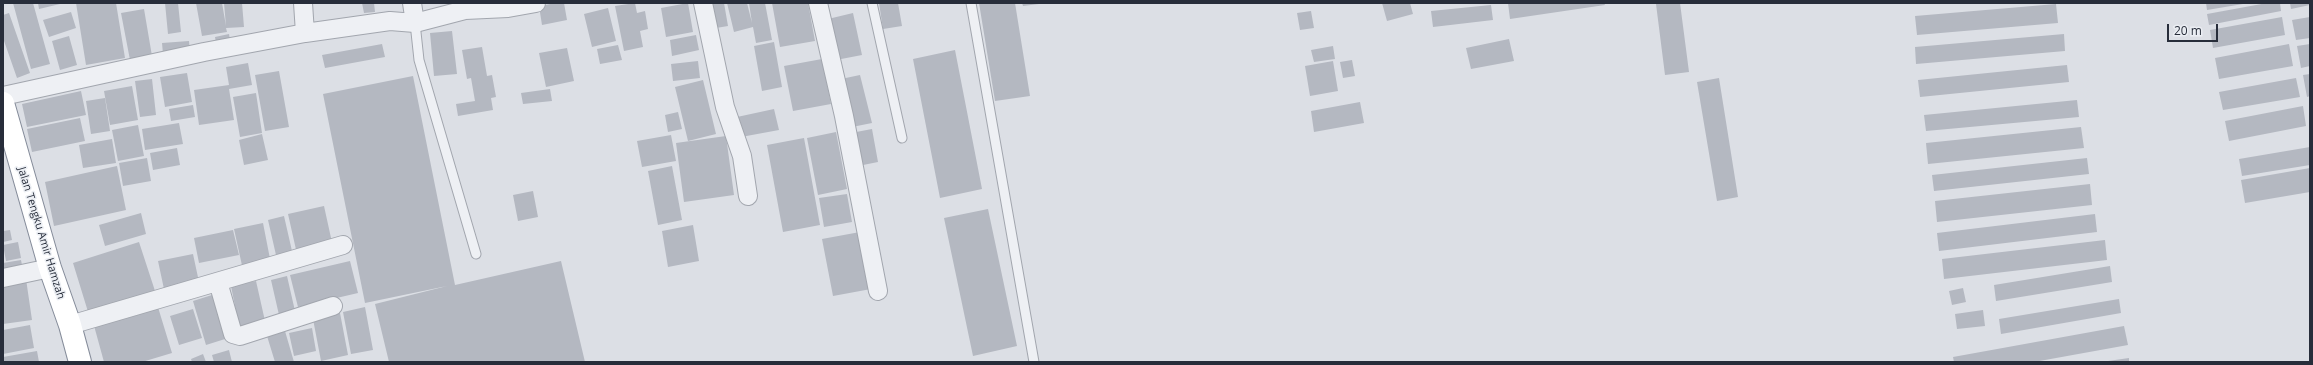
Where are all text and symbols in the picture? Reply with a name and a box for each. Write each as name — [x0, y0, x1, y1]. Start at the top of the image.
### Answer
scale bar — [2169, 16, 2220, 42]
text: 20 m — [2174, 22, 2202, 39]
street label: Jalan Tengku Amir Hamzah — [15, 165, 67, 301]

